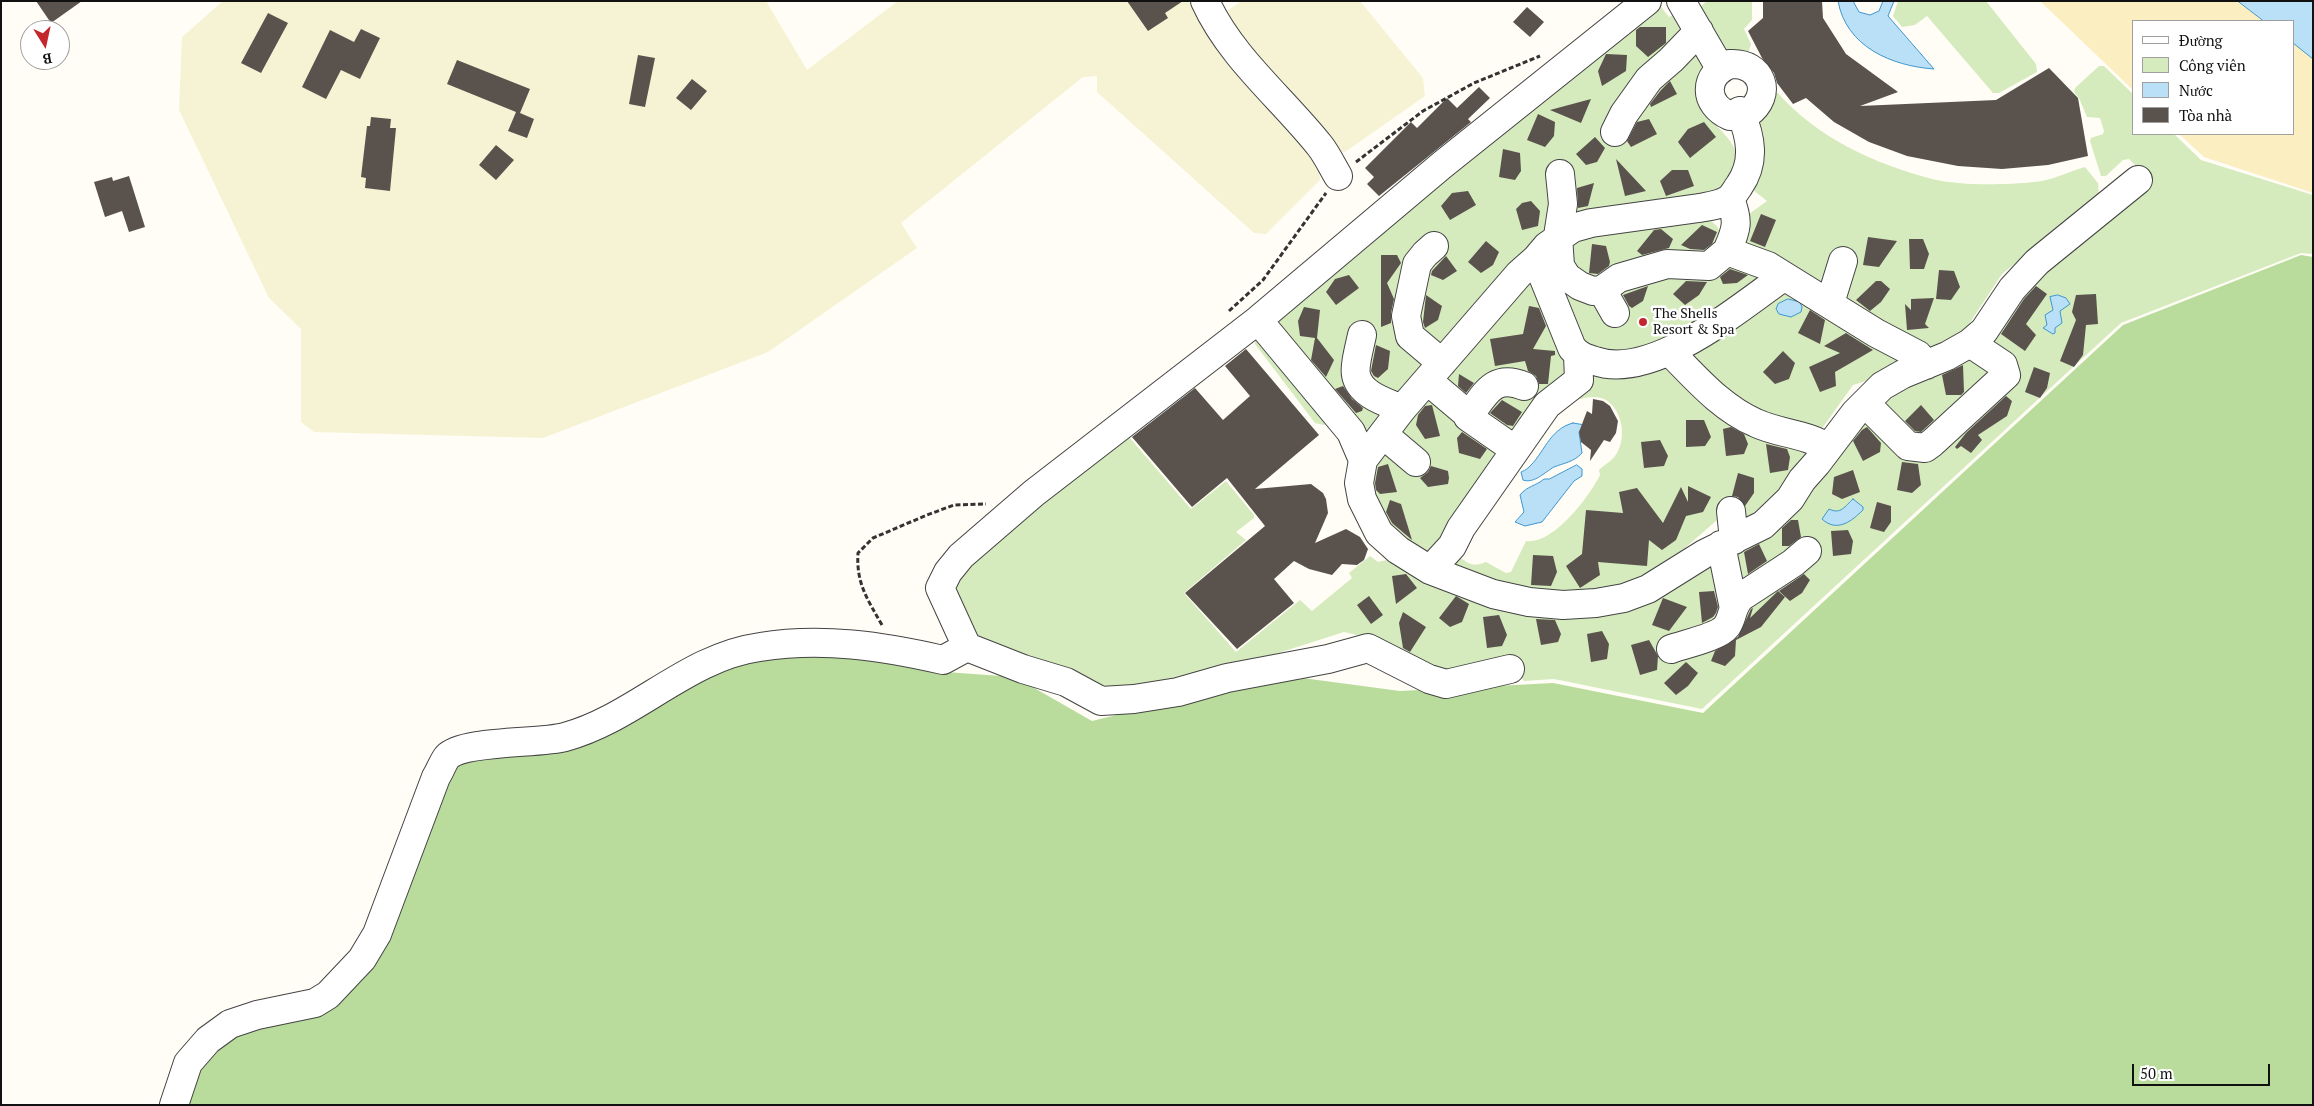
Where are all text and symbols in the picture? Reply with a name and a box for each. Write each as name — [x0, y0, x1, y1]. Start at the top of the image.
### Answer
north arrow — [20, 20, 70, 70]
legend — [2132, 20, 2294, 135]
text: Đường — [2179, 30, 2223, 50]
text: B — [41, 49, 54, 69]
text: Công viên — [2179, 55, 2246, 75]
text: Nước — [2179, 80, 2213, 100]
text: Tòa nhà — [2179, 105, 2232, 125]
place label: The Shells Resort & Spa — [1653, 306, 1735, 338]
marker: The Shells Resort & Spa — [1637, 316, 1649, 328]
scale bar — [2134, 1054, 2272, 1086]
text: 50 m — [2140, 1063, 2173, 1083]

